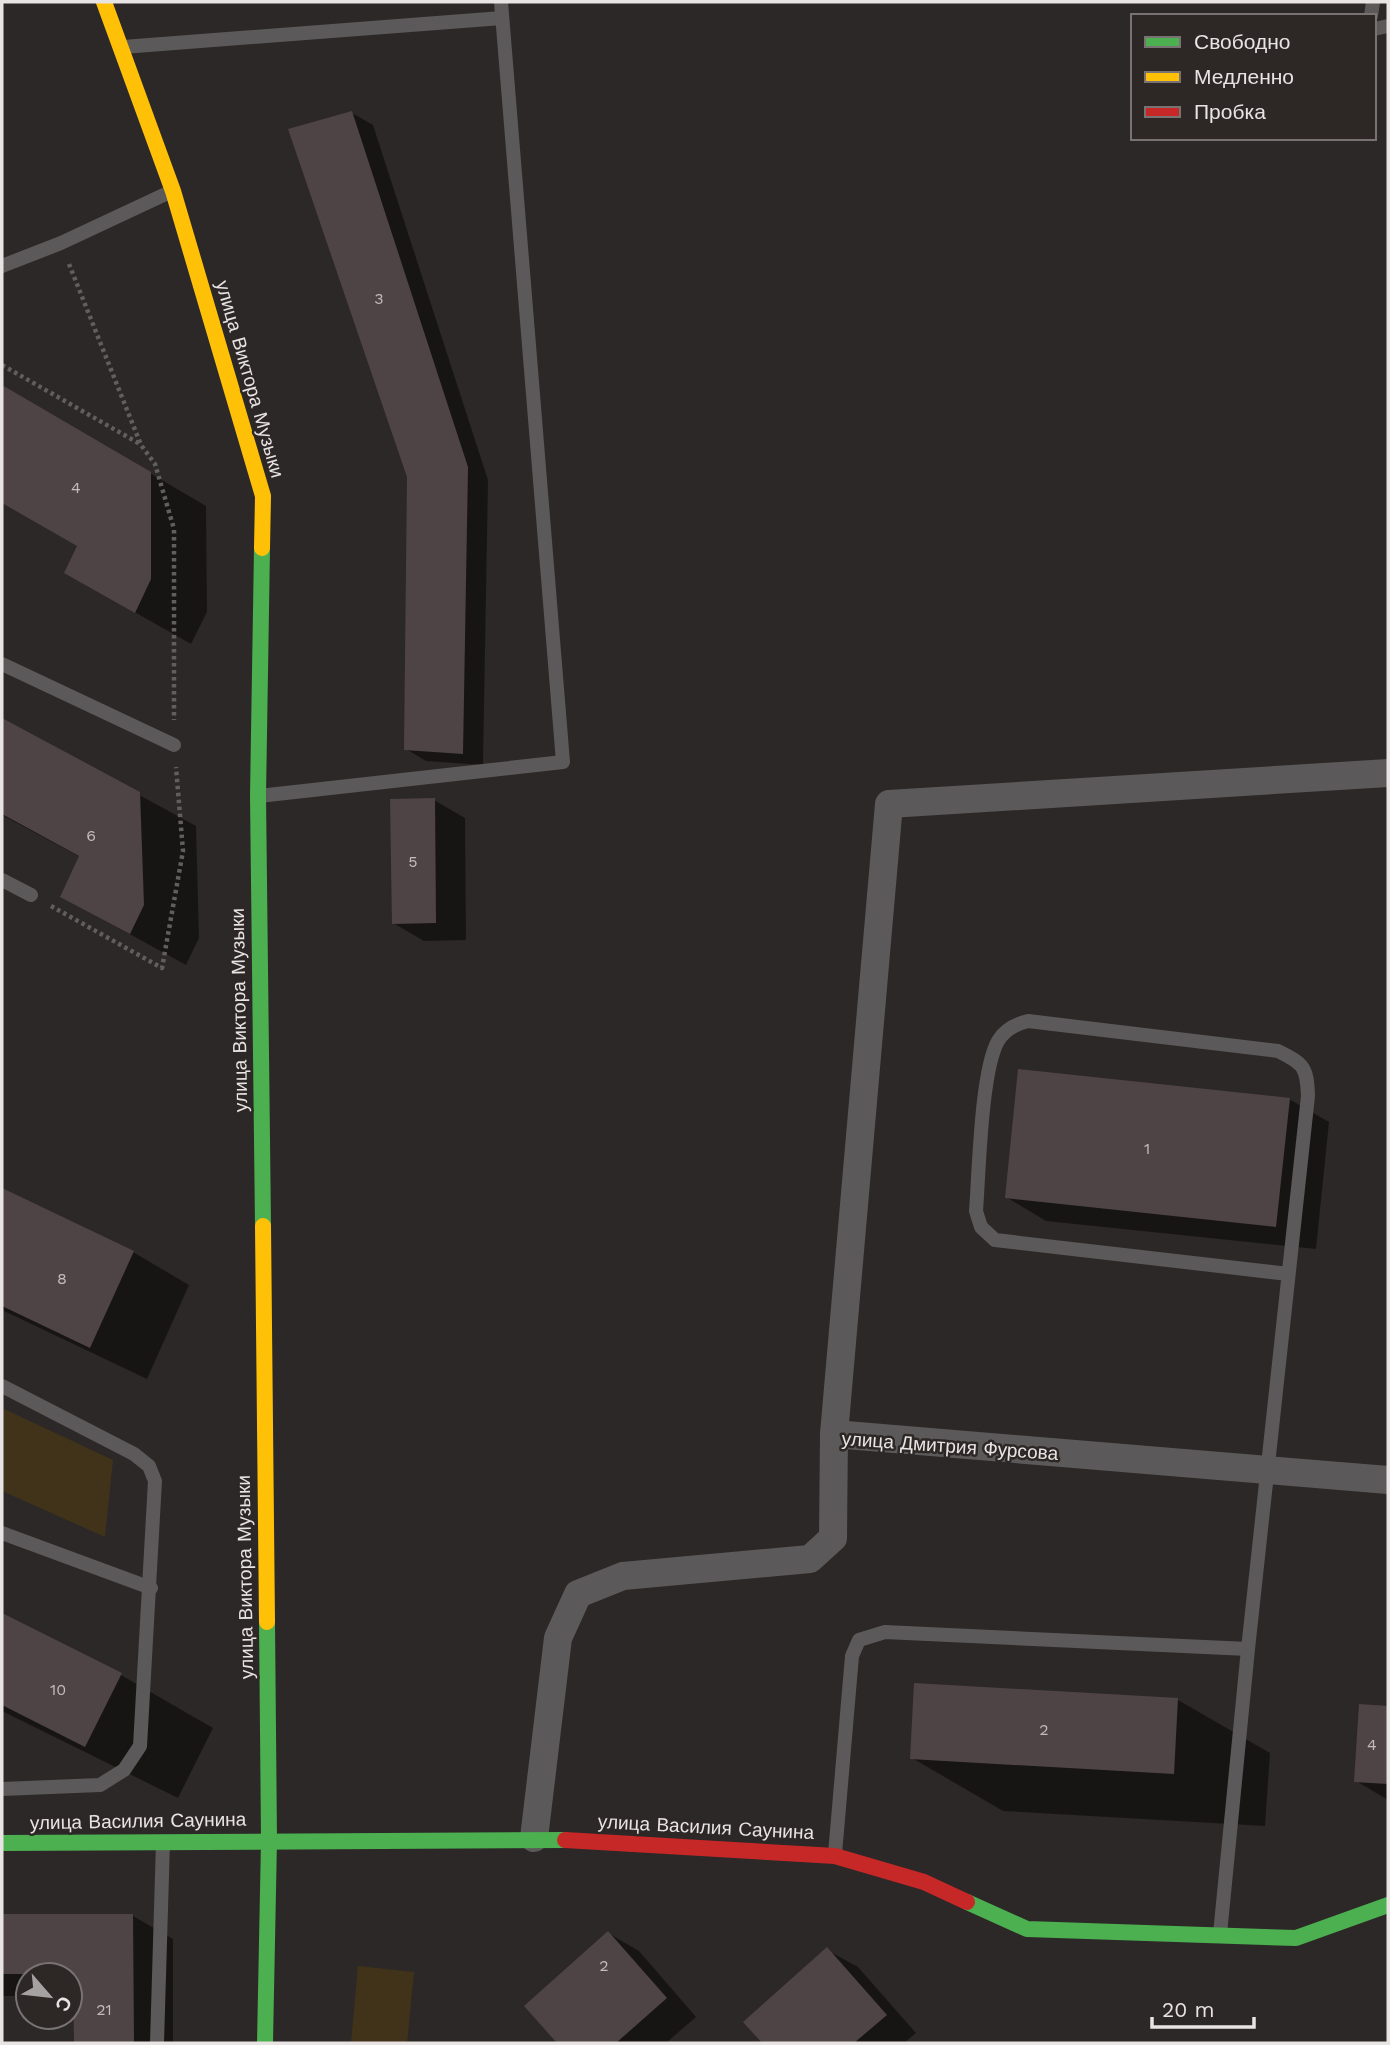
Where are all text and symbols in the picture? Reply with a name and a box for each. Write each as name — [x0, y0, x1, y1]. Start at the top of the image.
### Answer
legend — [1131, 14, 1376, 140]
text: Свободно — [1194, 29, 1291, 54]
text: Медленно — [1194, 64, 1294, 89]
text: Пробка — [1194, 99, 1266, 124]
street label: улица Виктора Музыки — [211, 278, 289, 480]
house number: 3 — [374, 289, 384, 308]
house number: 4 — [71, 478, 81, 497]
house number: 6 — [86, 826, 96, 845]
house number: 5 — [408, 852, 418, 871]
street label: улица Виктора Музыки — [226, 908, 252, 1112]
house number: 1 — [1144, 1139, 1150, 1158]
house number: 8 — [57, 1269, 67, 1288]
street label: улица Дмитрия Фурсова — [841, 1427, 1059, 1465]
street label: улица Виктора Музыки — [232, 1475, 258, 1679]
house number: 10 — [50, 1680, 66, 1699]
house number: 2 — [1039, 1720, 1049, 1739]
house number: 4 — [1367, 1735, 1377, 1754]
street label: улица Василия Саунина — [30, 1808, 247, 1834]
street label: улица Василия Саунина — [597, 1810, 815, 1844]
house number: 2 — [599, 1956, 609, 1975]
north arrow — [14, 1961, 84, 2031]
scale bar — [1152, 1986, 1254, 2030]
text: С — [50, 1992, 77, 2015]
text: 20 m — [1162, 1997, 1214, 2022]
house number: 21 — [96, 2000, 112, 2019]

